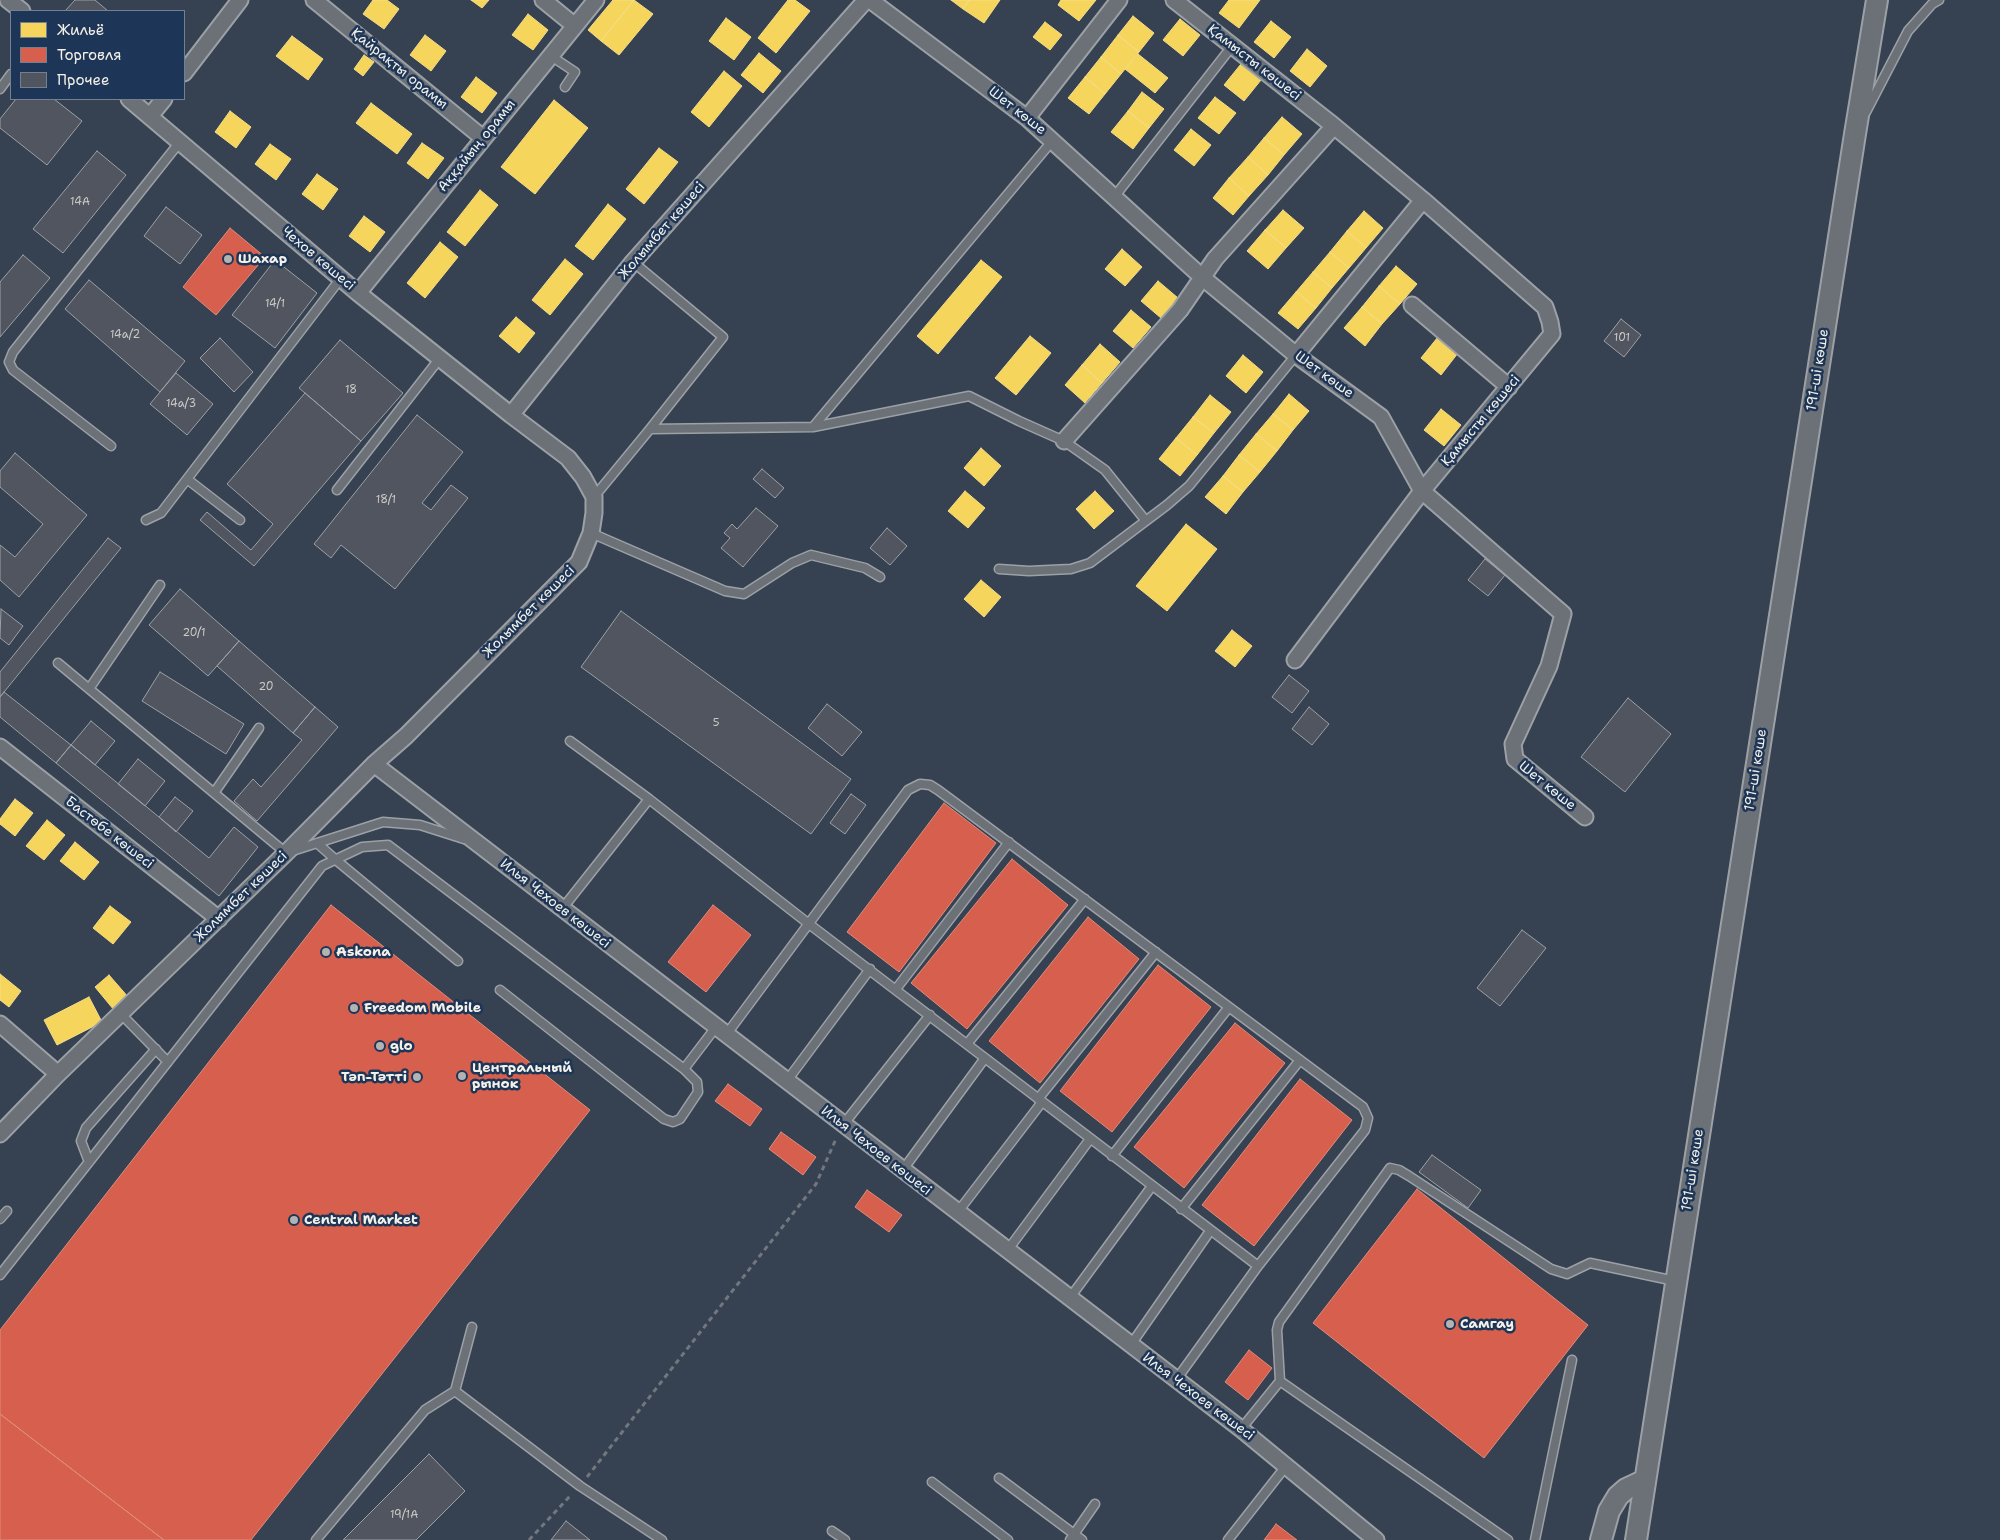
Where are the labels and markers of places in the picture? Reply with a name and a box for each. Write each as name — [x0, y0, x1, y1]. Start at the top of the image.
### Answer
place label: Шахар — [238, 251, 287, 267]
marker: Шахар — [222, 253, 234, 265]
place label: Askona — [336, 944, 391, 960]
marker: Askona — [320, 946, 332, 958]
place label: Freedom Mobile — [364, 1000, 481, 1016]
marker: Freedom Mobile — [348, 1002, 360, 1014]
place label: glo — [390, 1038, 413, 1054]
marker: glo — [374, 1040, 386, 1052]
place label: Центральный рынок — [472, 1060, 572, 1092]
place label: Тәп-Тәтті — [341, 1069, 407, 1085]
marker: Центральный рынок — [456, 1070, 468, 1082]
marker: Тәп-Тәтті — [411, 1071, 423, 1083]
place label: Central Market — [304, 1212, 418, 1228]
marker: Central Market — [288, 1214, 300, 1226]
place label: Самгау — [1460, 1316, 1514, 1332]
marker: Самгау — [1444, 1318, 1456, 1330]

